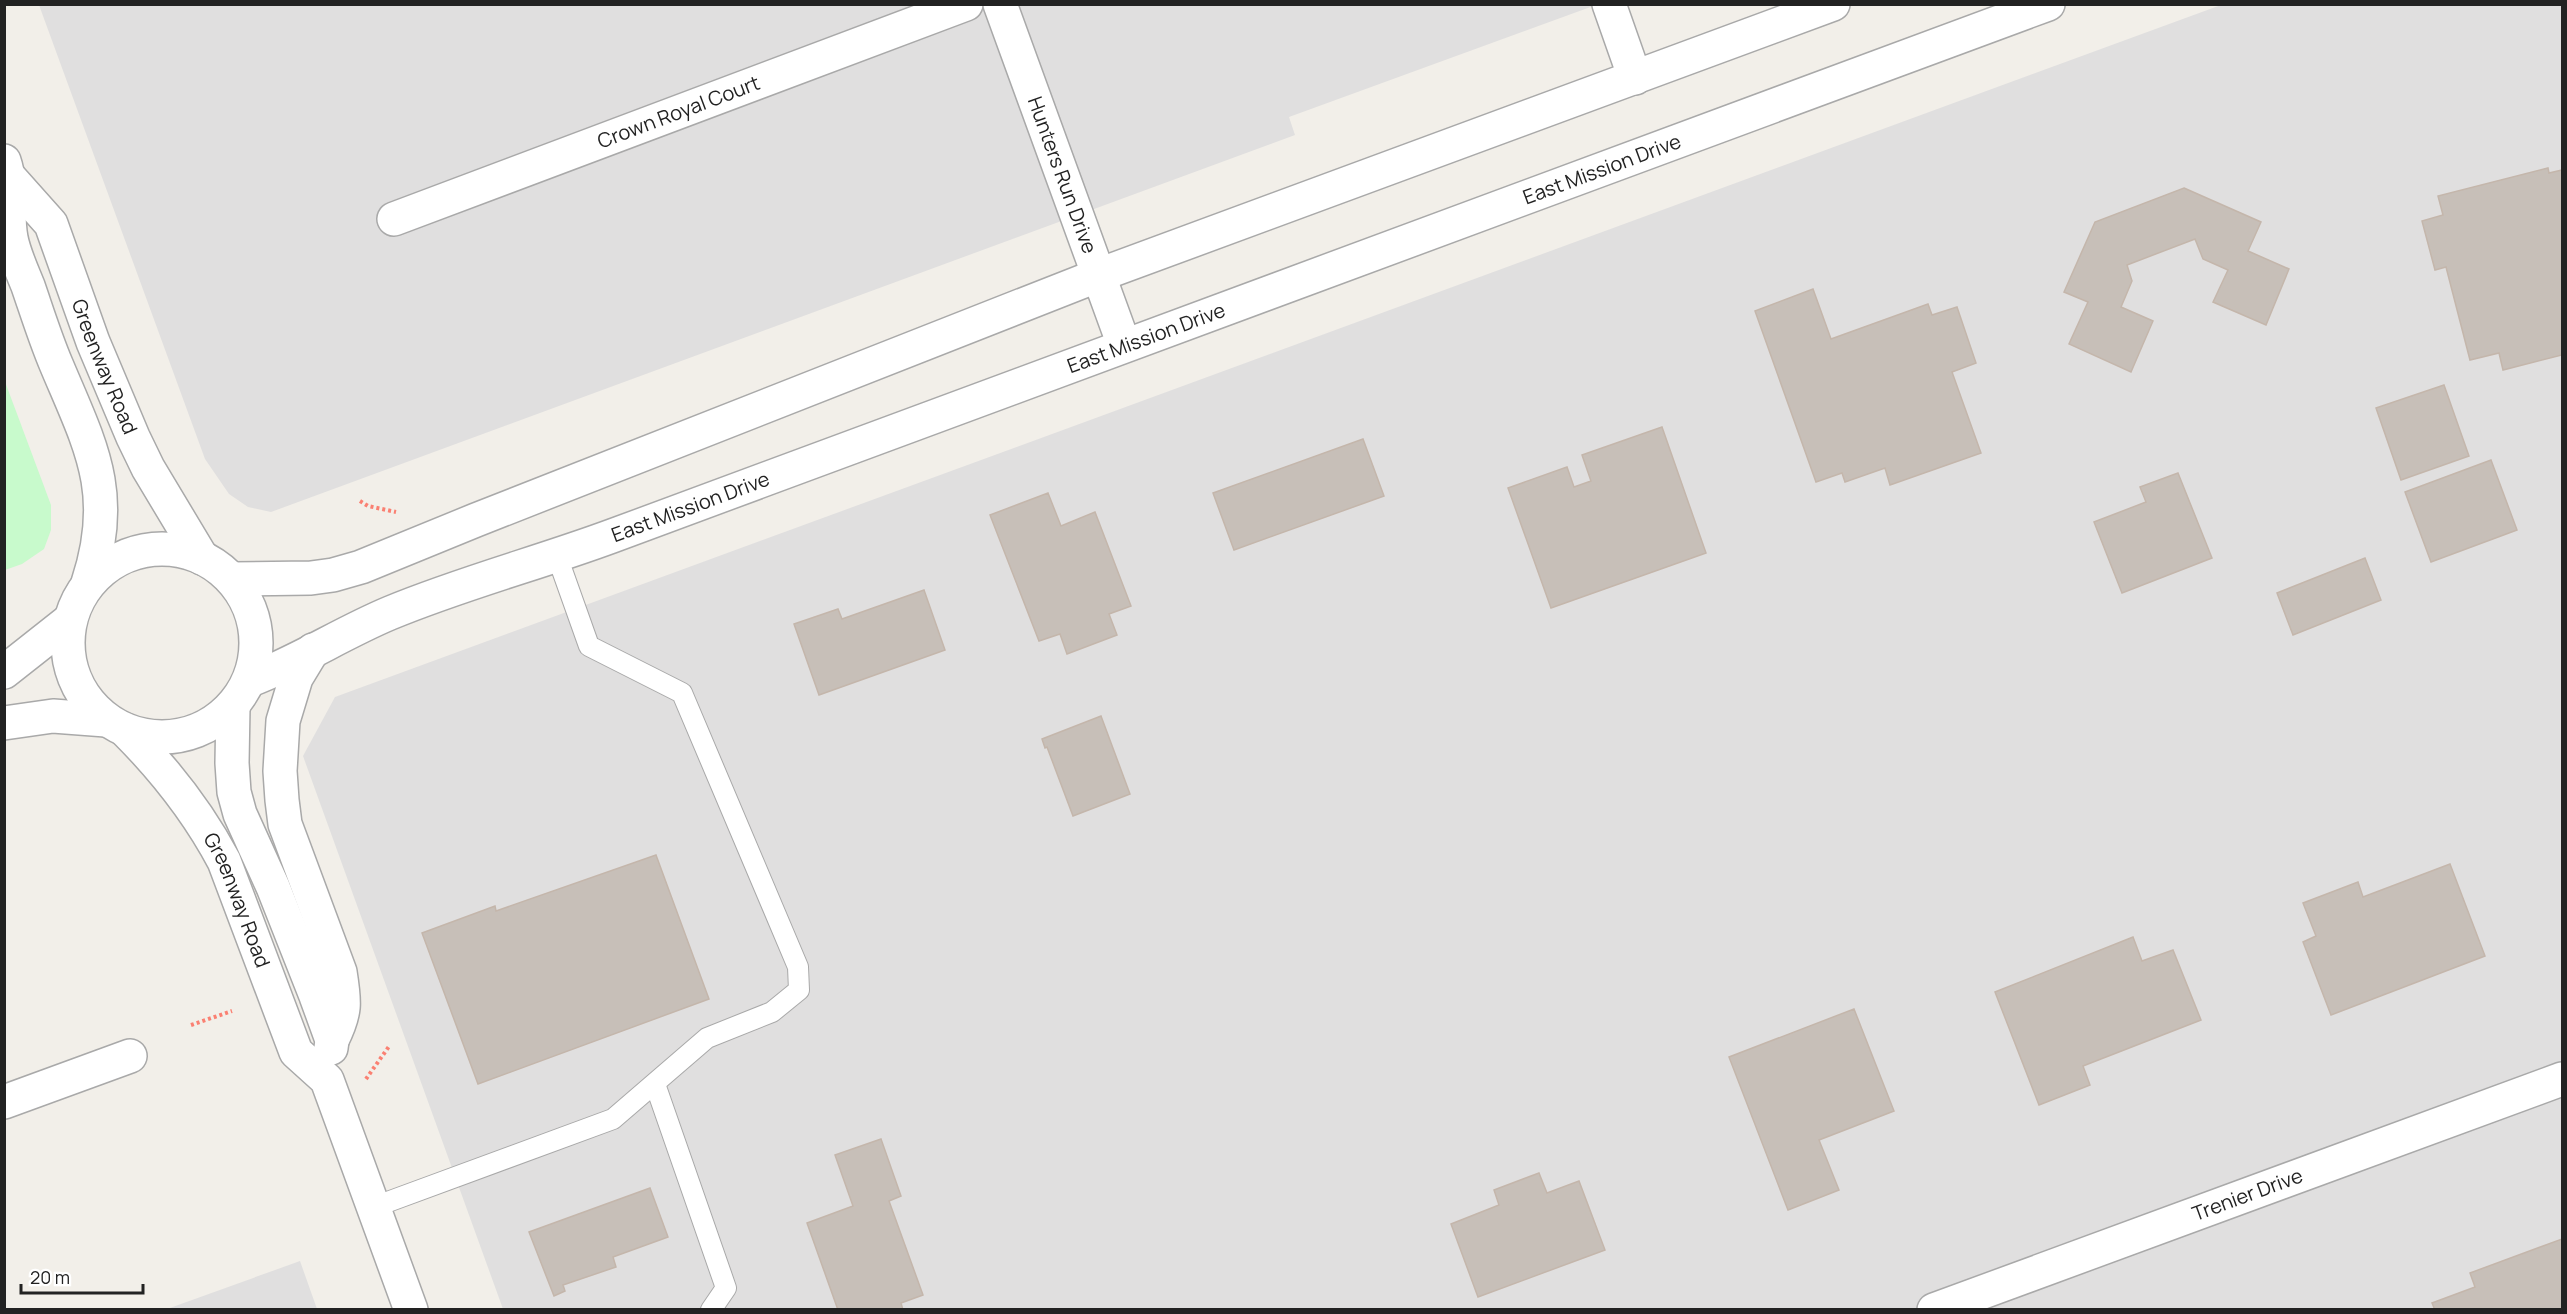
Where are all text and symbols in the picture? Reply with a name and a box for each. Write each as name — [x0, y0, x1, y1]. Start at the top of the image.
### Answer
street label: Crown Royal Court — [593, 69, 763, 154]
street label: Hunters Run Drive — [1022, 93, 1104, 257]
street label: East Mission Drive — [1519, 127, 1685, 210]
street label: Greenway Road — [66, 295, 144, 438]
street label: East Mission Drive — [1063, 296, 1229, 379]
street label: East Mission Drive — [607, 465, 773, 548]
street label: Greenway Road — [198, 827, 277, 971]
street label: Trenier Drive — [2188, 1162, 2306, 1227]
scale bar — [21, 1257, 142, 1295]
text: 20 m — [30, 1265, 70, 1289]

